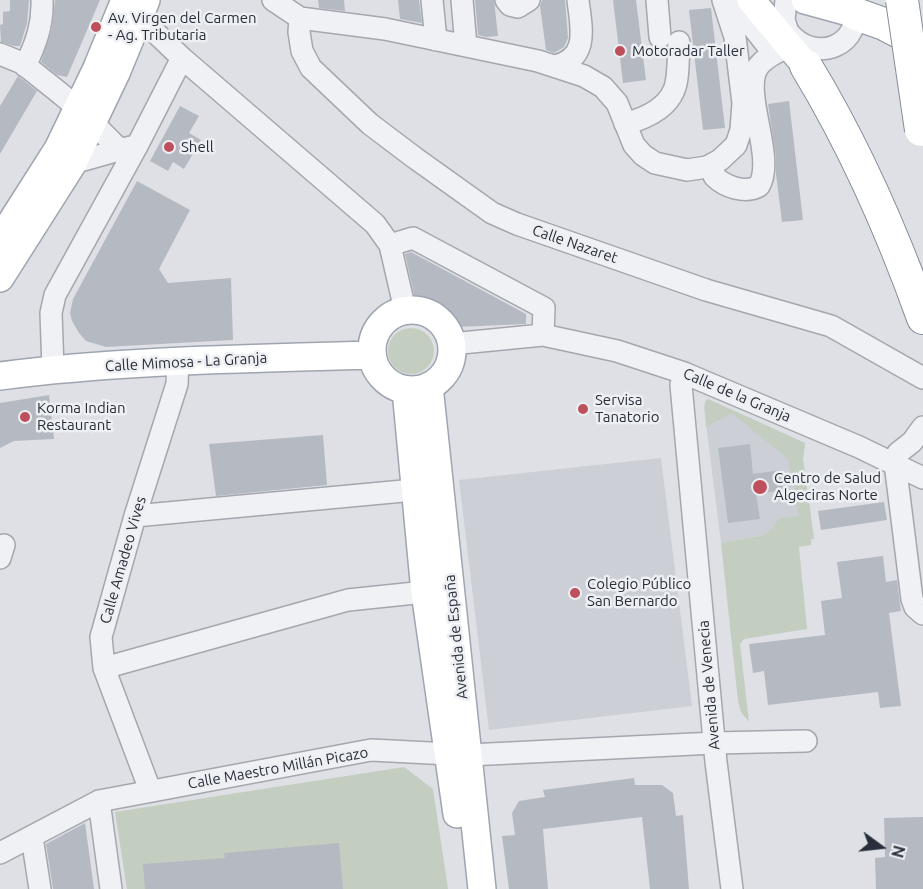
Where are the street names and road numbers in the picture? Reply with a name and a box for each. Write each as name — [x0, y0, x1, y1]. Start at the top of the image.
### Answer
street label: Calle Nazaret — [530, 221, 620, 267]
street label: Calle Mimosa - La Granja — [104, 349, 268, 375]
street label: Calle de la Granja — [680, 364, 794, 426]
street label: Calle Amadeo Vives — [96, 494, 150, 626]
street label: Avenida de España — [440, 574, 472, 700]
street label: Avenida de Venecia — [694, 619, 724, 751]
street label: Calle Maestro Millán Picazo — [186, 743, 370, 793]

